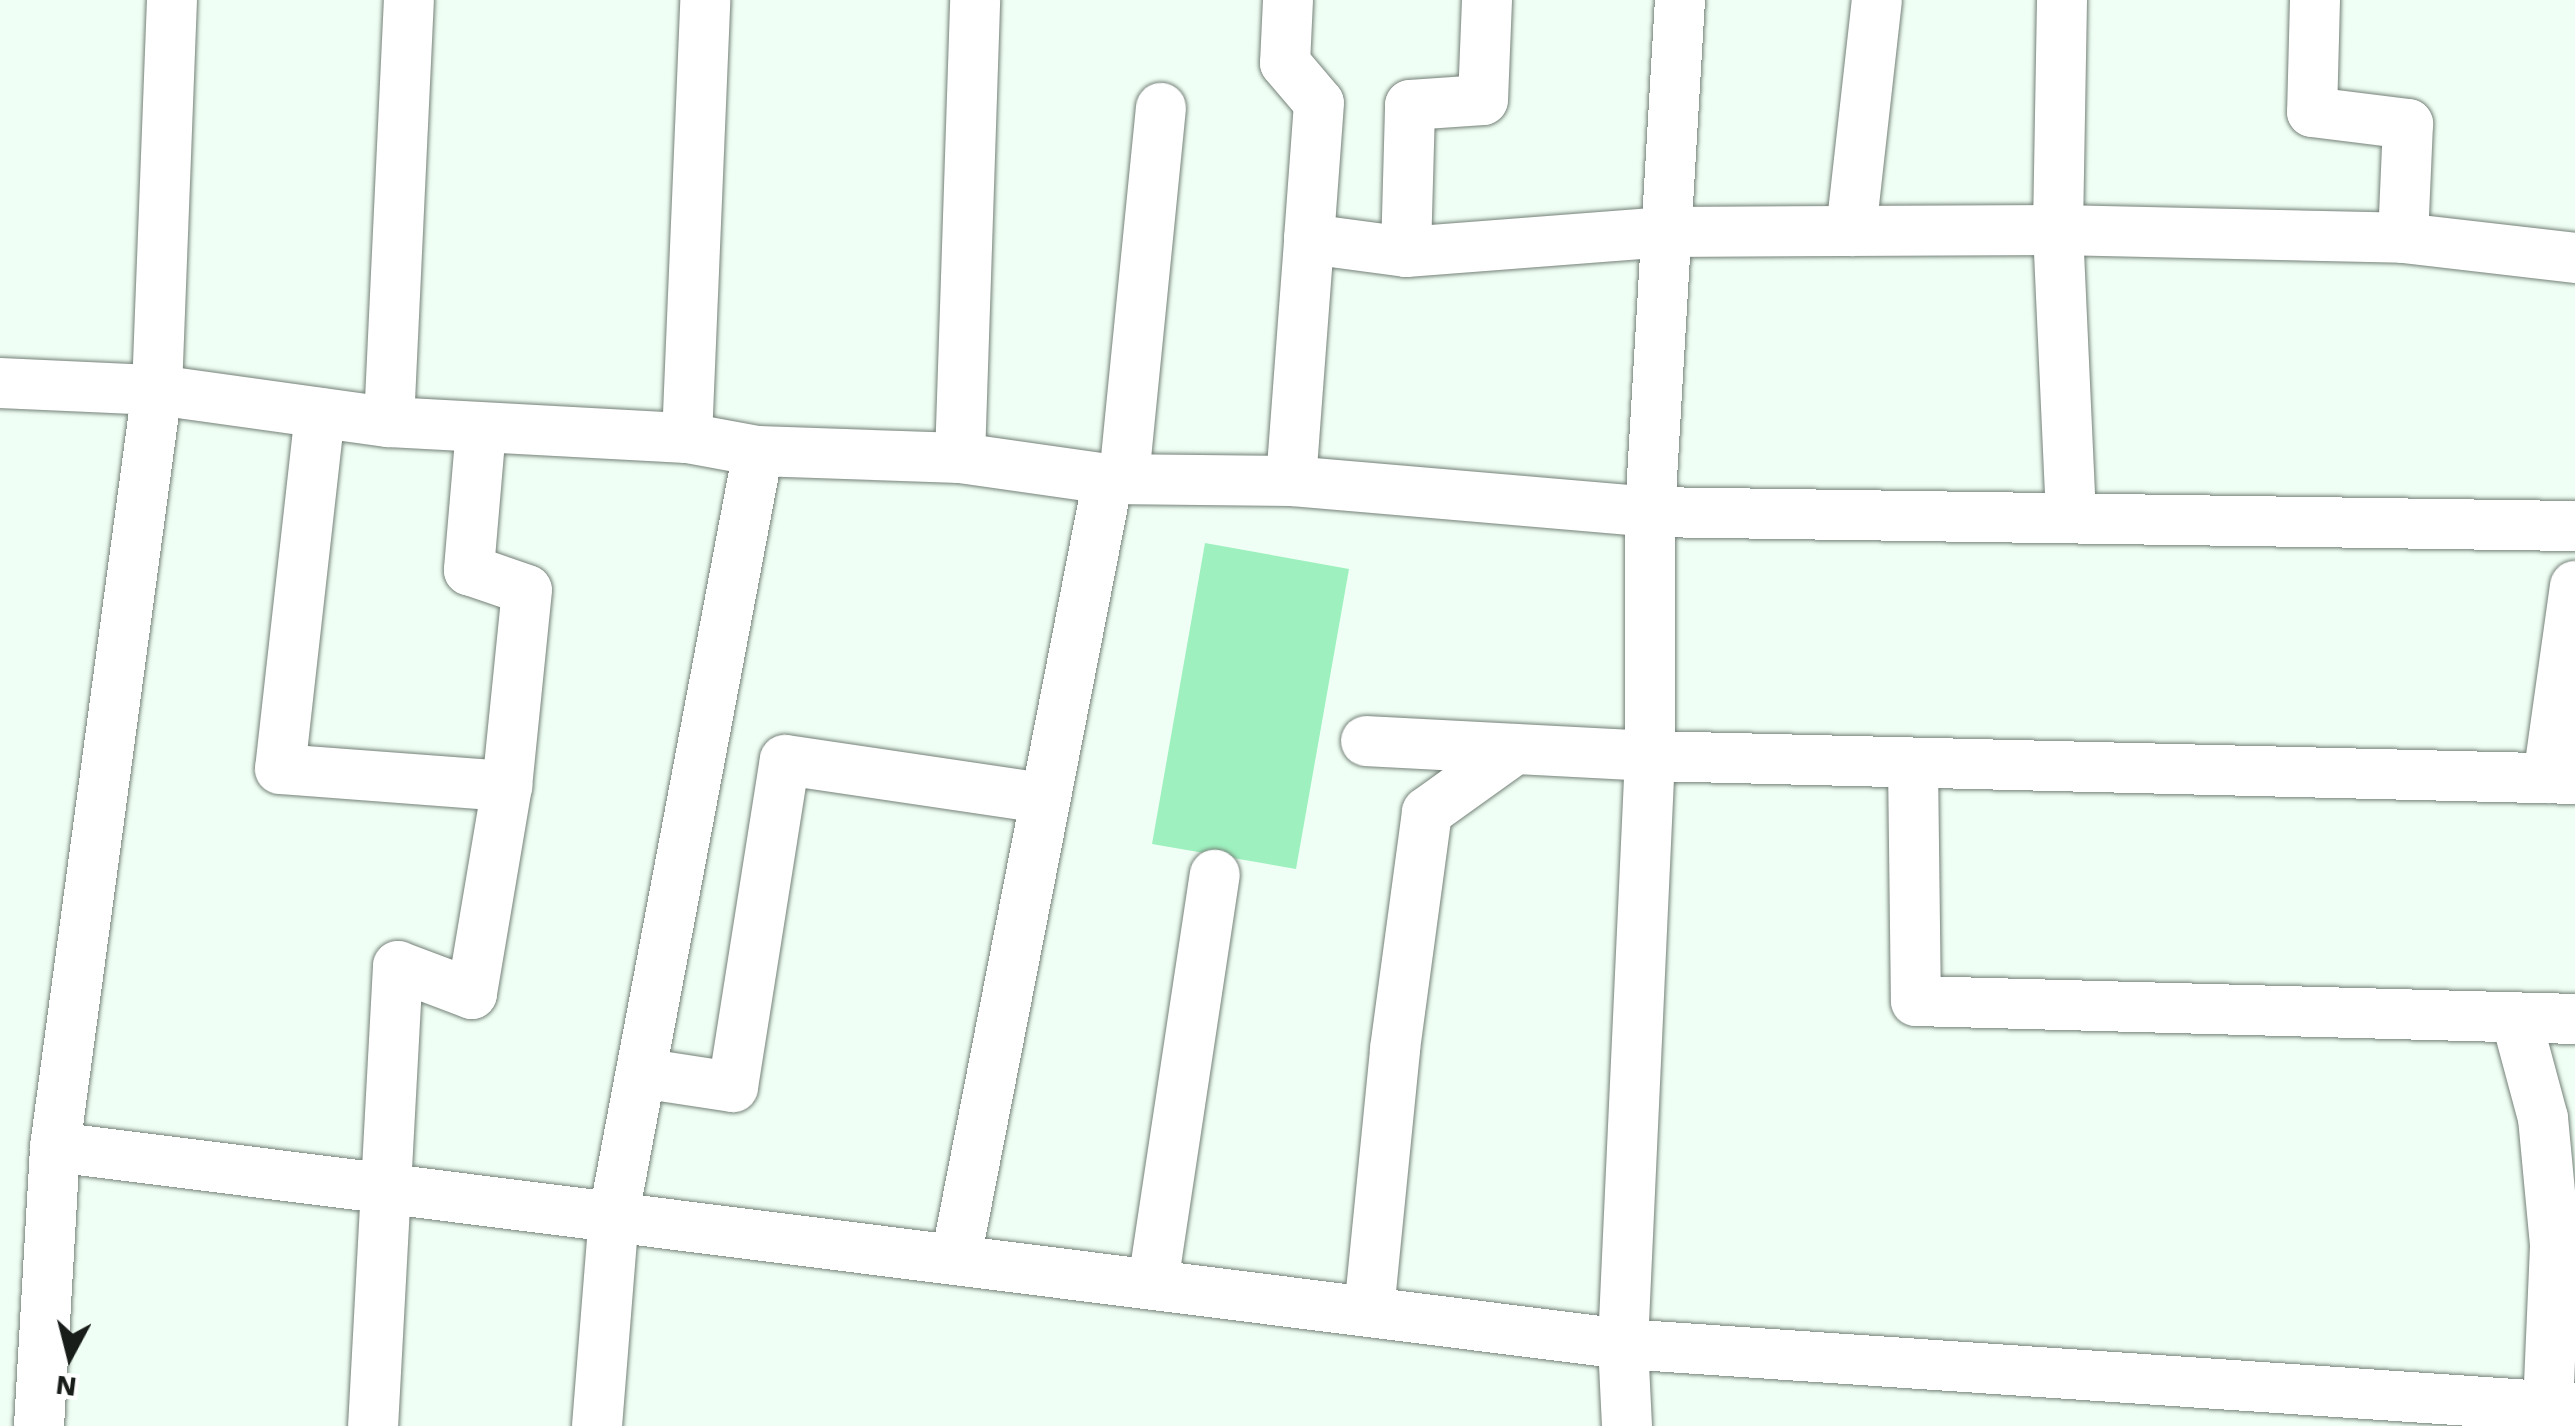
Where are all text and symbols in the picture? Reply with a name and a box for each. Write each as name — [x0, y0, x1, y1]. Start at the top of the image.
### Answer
north arrow — [20, 1306, 120, 1406]
text: N — [54, 1369, 79, 1404]

